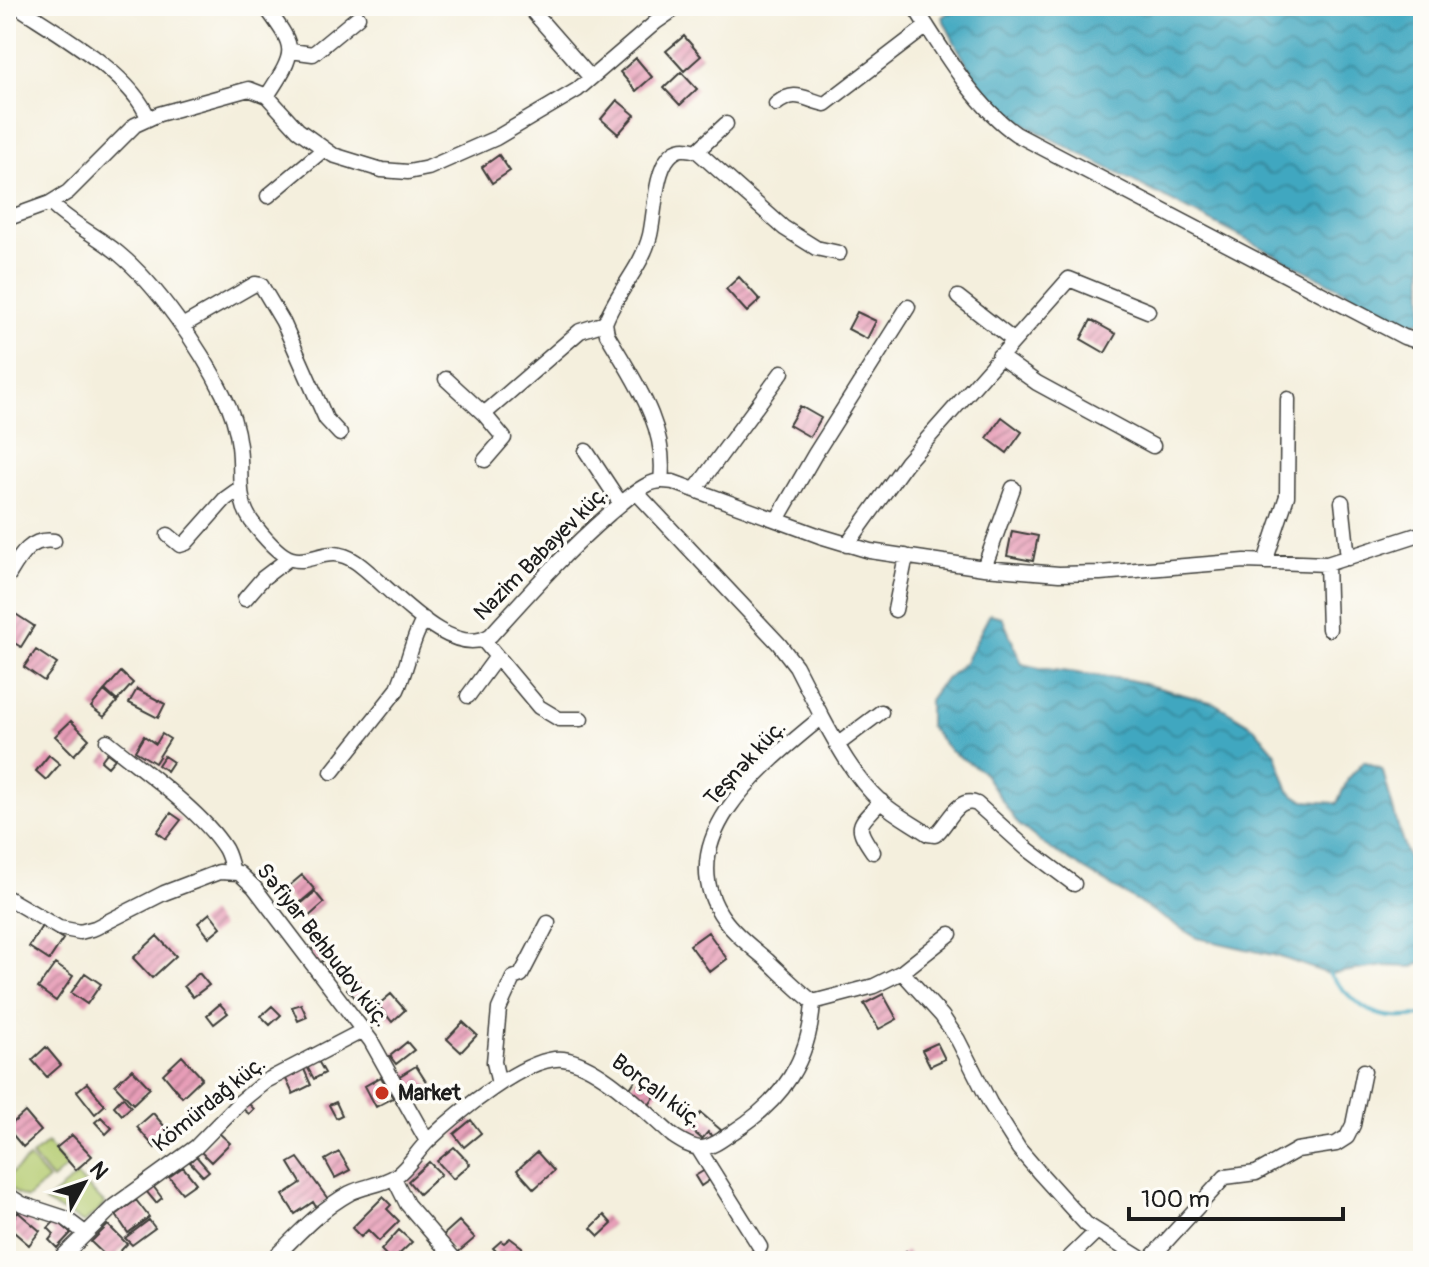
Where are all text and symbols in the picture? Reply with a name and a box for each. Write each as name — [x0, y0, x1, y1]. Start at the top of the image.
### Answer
street label: Nazim Babayev küç. — [468, 480, 614, 626]
street label: Teşnək küç. — [698, 714, 792, 812]
street label: Səfiyar Behbudov küç. — [250, 857, 396, 1033]
street label: Borçalı küç. — [606, 1048, 708, 1134]
street label: Kömürdağ küç. — [147, 1050, 271, 1158]
place label: Market — [398, 1079, 462, 1107]
marker: Market — [373, 1084, 391, 1102]
north arrow — [44, 1143, 124, 1223]
text: N — [83, 1156, 114, 1186]
scale bar — [1129, 1171, 1343, 1221]
text: 100 m — [1141, 1185, 1210, 1214]

